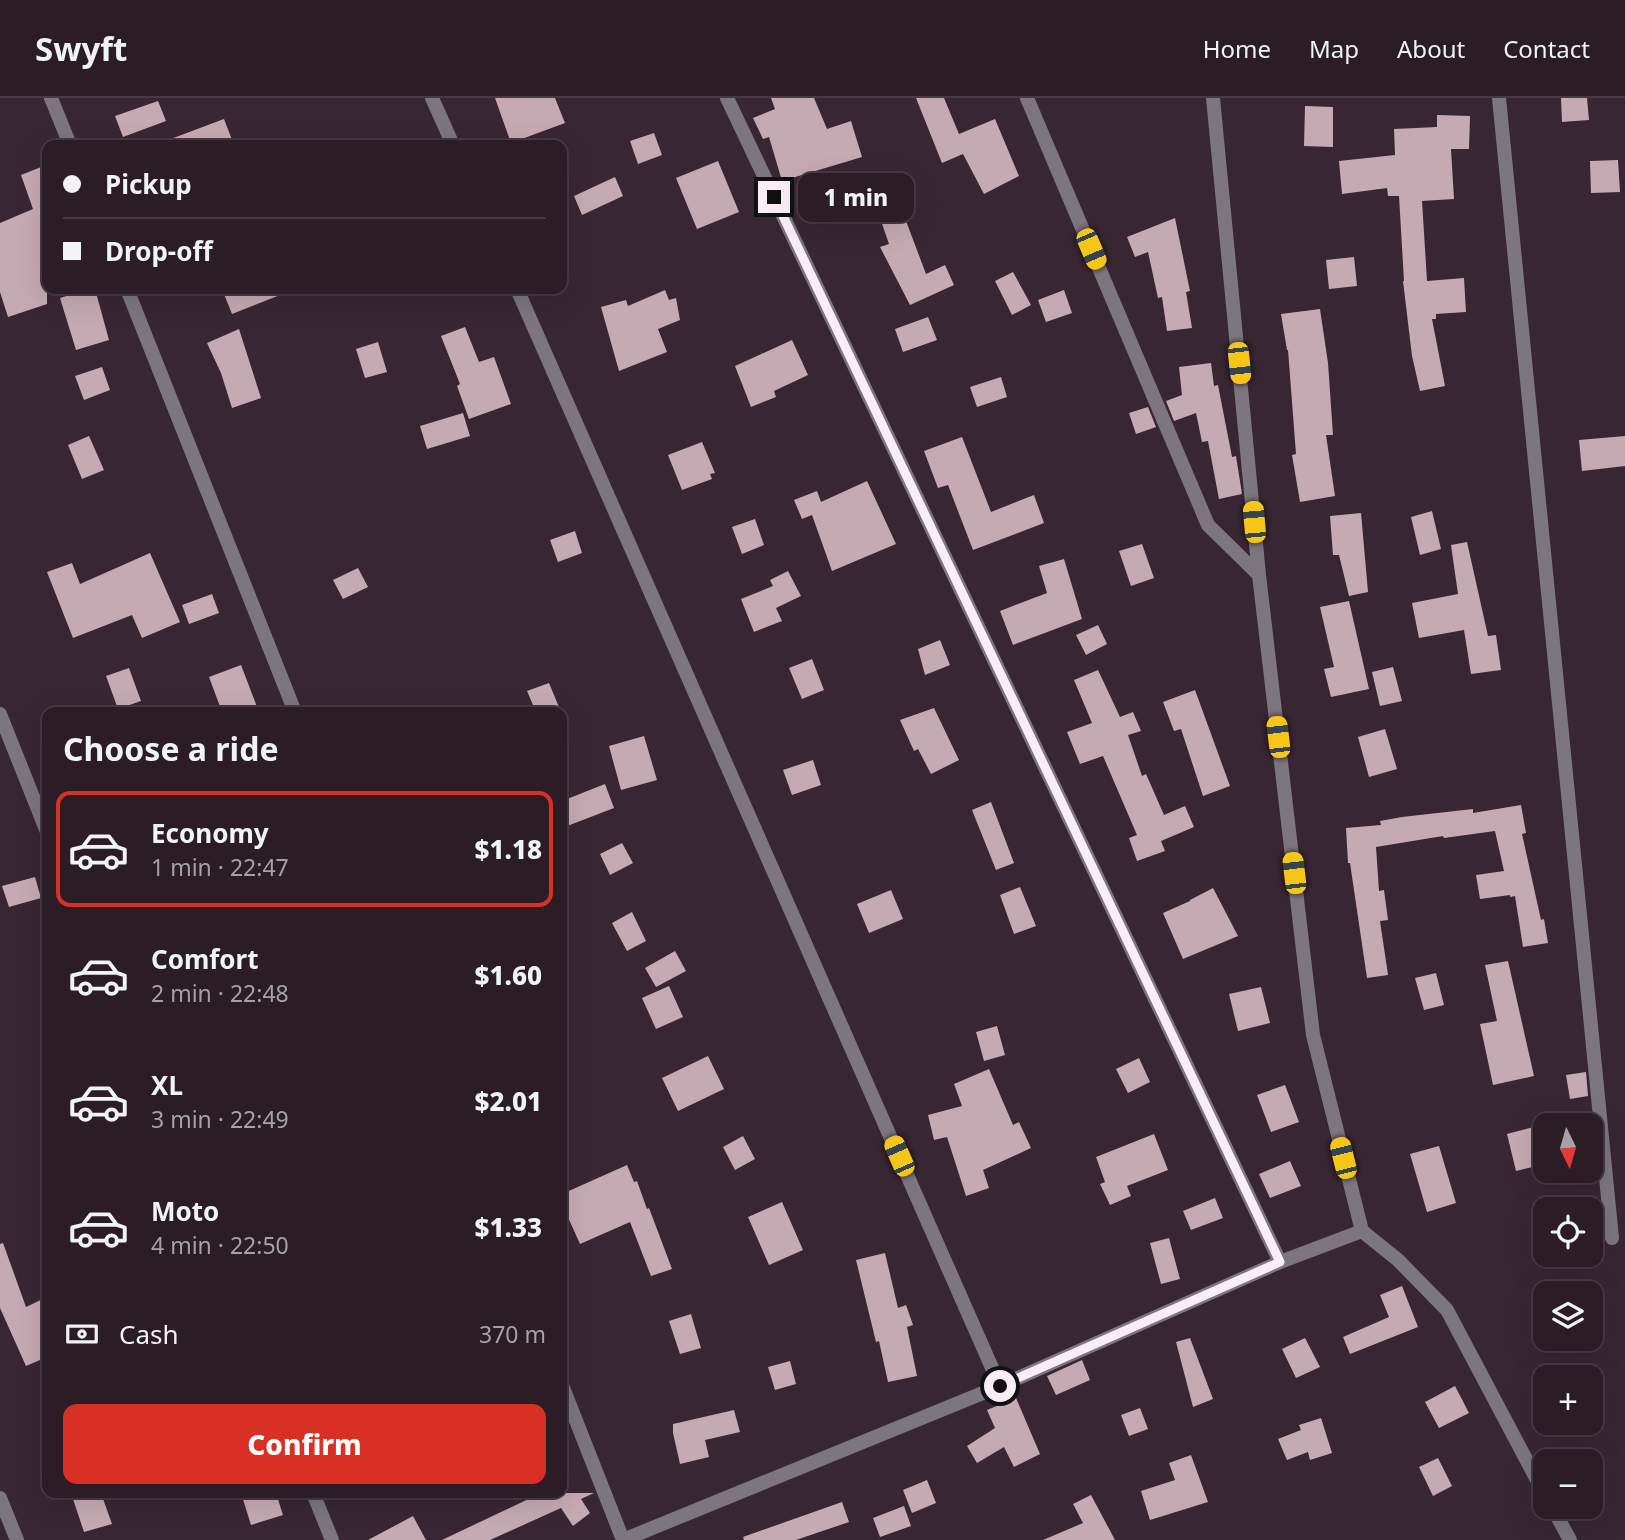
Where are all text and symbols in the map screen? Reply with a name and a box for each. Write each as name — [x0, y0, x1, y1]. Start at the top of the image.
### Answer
text: Swyft — [35, 26, 127, 71]
text: Home — [1203, 32, 1271, 65]
text: Map — [1309, 32, 1359, 65]
text: About — [1397, 32, 1465, 65]
text: Contact — [1503, 32, 1590, 65]
text: Pickup — [105, 166, 192, 202]
callout: 1 min — [798, 172, 914, 222]
route end — [758, 181, 790, 213]
text: 1 min — [824, 181, 888, 213]
car — [1074, 226, 1109, 272]
text: Drop-off — [105, 233, 212, 269]
car — [1227, 341, 1252, 385]
car — [1242, 500, 1267, 544]
car — [1266, 715, 1291, 759]
text: Choose a ride — [63, 727, 279, 770]
text: Economy — [151, 815, 269, 851]
icon: car — [67, 818, 130, 881]
text: $1.18 — [475, 831, 542, 867]
text: 1 min · 22:47 — [151, 851, 289, 883]
car — [1282, 851, 1307, 895]
text: Comfort — [151, 941, 259, 977]
icon: car — [67, 944, 130, 1007]
text: $1.60 — [475, 957, 542, 993]
text: 2 min · 22:48 — [151, 977, 289, 1009]
text: XL — [151, 1067, 183, 1103]
icon: car — [67, 1070, 130, 1133]
text: $2.01 — [475, 1083, 542, 1119]
text: 3 min · 22:49 — [151, 1103, 289, 1135]
north arrow — [1533, 1113, 1603, 1183]
map controls — [1533, 1113, 1603, 1519]
car — [881, 1133, 918, 1179]
car — [1328, 1135, 1359, 1181]
text: Moto — [151, 1193, 219, 1229]
icon: car — [67, 1196, 130, 1259]
button: locate — [1533, 1197, 1603, 1267]
text: $1.33 — [475, 1209, 542, 1245]
text: 4 min · 22:50 — [151, 1229, 289, 1261]
button: layers — [1533, 1281, 1603, 1351]
icon: cash — [63, 1315, 101, 1353]
text: Cash — [119, 1316, 179, 1352]
text: 370 m — [479, 1318, 546, 1350]
button: + — [1533, 1365, 1603, 1435]
route start — [984, 1370, 1016, 1402]
button: Confirm — [63, 1404, 546, 1484]
button: − — [1533, 1449, 1603, 1519]

